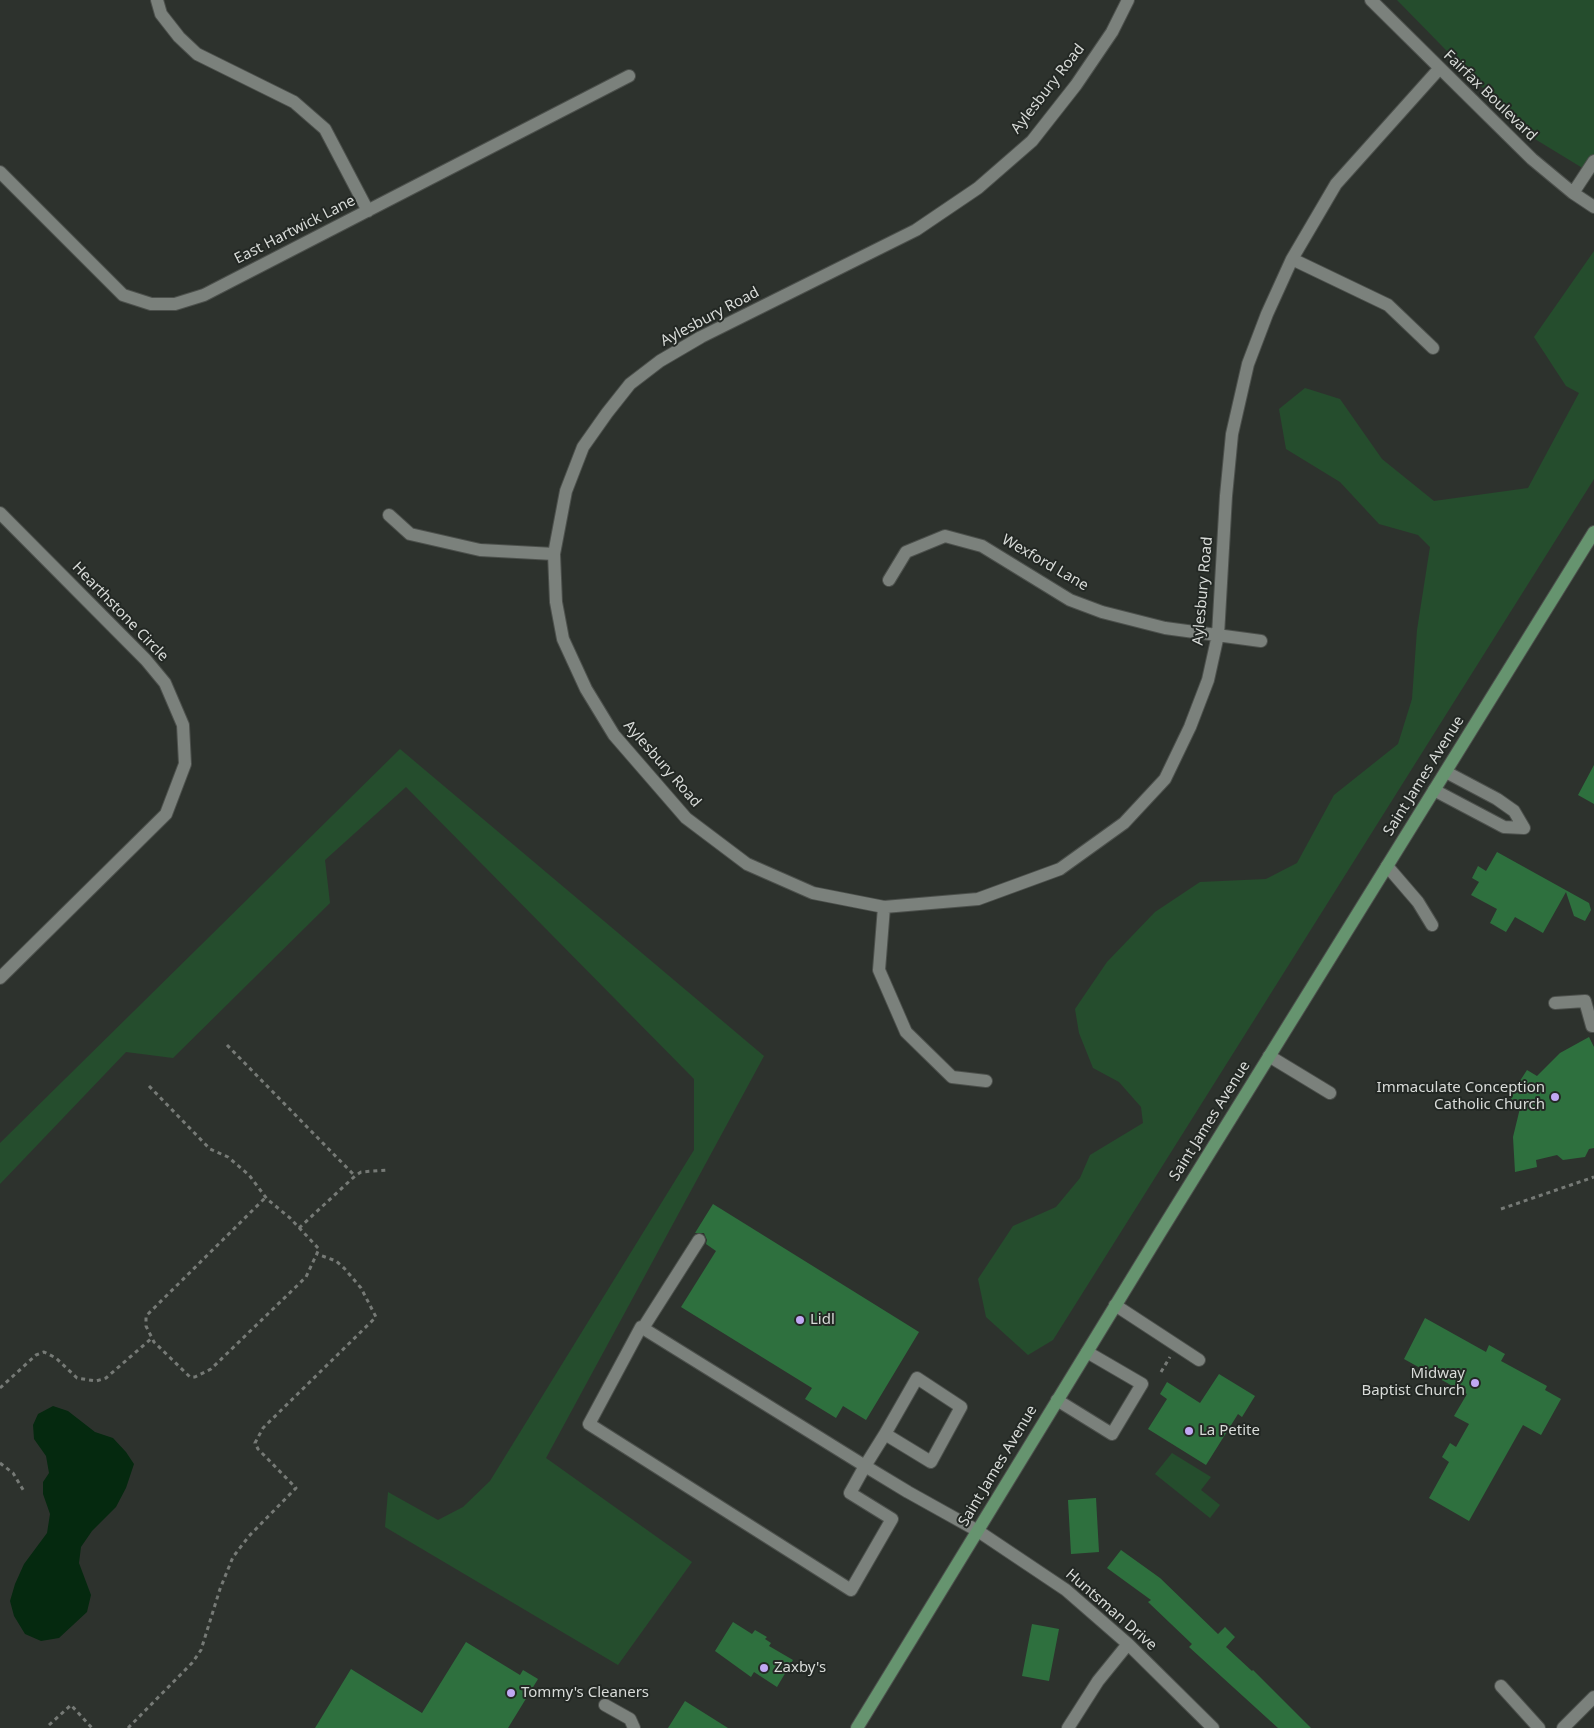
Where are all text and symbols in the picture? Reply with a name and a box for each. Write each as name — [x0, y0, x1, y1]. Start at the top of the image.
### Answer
street label: Aylesbury Road — [1007, 40, 1089, 138]
street label: Fairfax Boulevard — [1440, 47, 1540, 145]
street label: East Hartwick Lane — [232, 192, 358, 268]
street label: Aylesbury Road — [658, 283, 762, 351]
street label: Wexford Lane — [998, 531, 1092, 595]
street label: Aylesbury Road — [1189, 536, 1217, 646]
street label: Hearthstone Circle — [68, 559, 172, 665]
street label: Saint James Avenue — [1380, 713, 1468, 839]
street label: Aylesbury Road — [619, 717, 705, 811]
street label: Saint James Avenue — [1166, 1058, 1254, 1184]
place label: Immaculate Conception Catholic Church — [1377, 1079, 1545, 1114]
marker: Immaculate Conception Catholic Church — [1549, 1091, 1561, 1103]
place label: Lidl — [810, 1311, 835, 1329]
marker: Lidl — [794, 1314, 806, 1326]
place label: Midway Baptist Church — [1361, 1365, 1465, 1400]
marker: Midway Baptist Church — [1469, 1377, 1481, 1389]
street label: Saint James Avenue — [955, 1402, 1041, 1530]
place label: La Petite — [1199, 1422, 1260, 1440]
marker: La Petite — [1183, 1425, 1195, 1437]
street label: Huntsman Drive — [1062, 1565, 1160, 1655]
place label: Zaxby's — [774, 1659, 826, 1677]
marker: Zaxby's — [758, 1662, 770, 1674]
place label: Tommy's Cleaners — [521, 1684, 649, 1702]
marker: Tommy's Cleaners — [505, 1687, 517, 1699]

